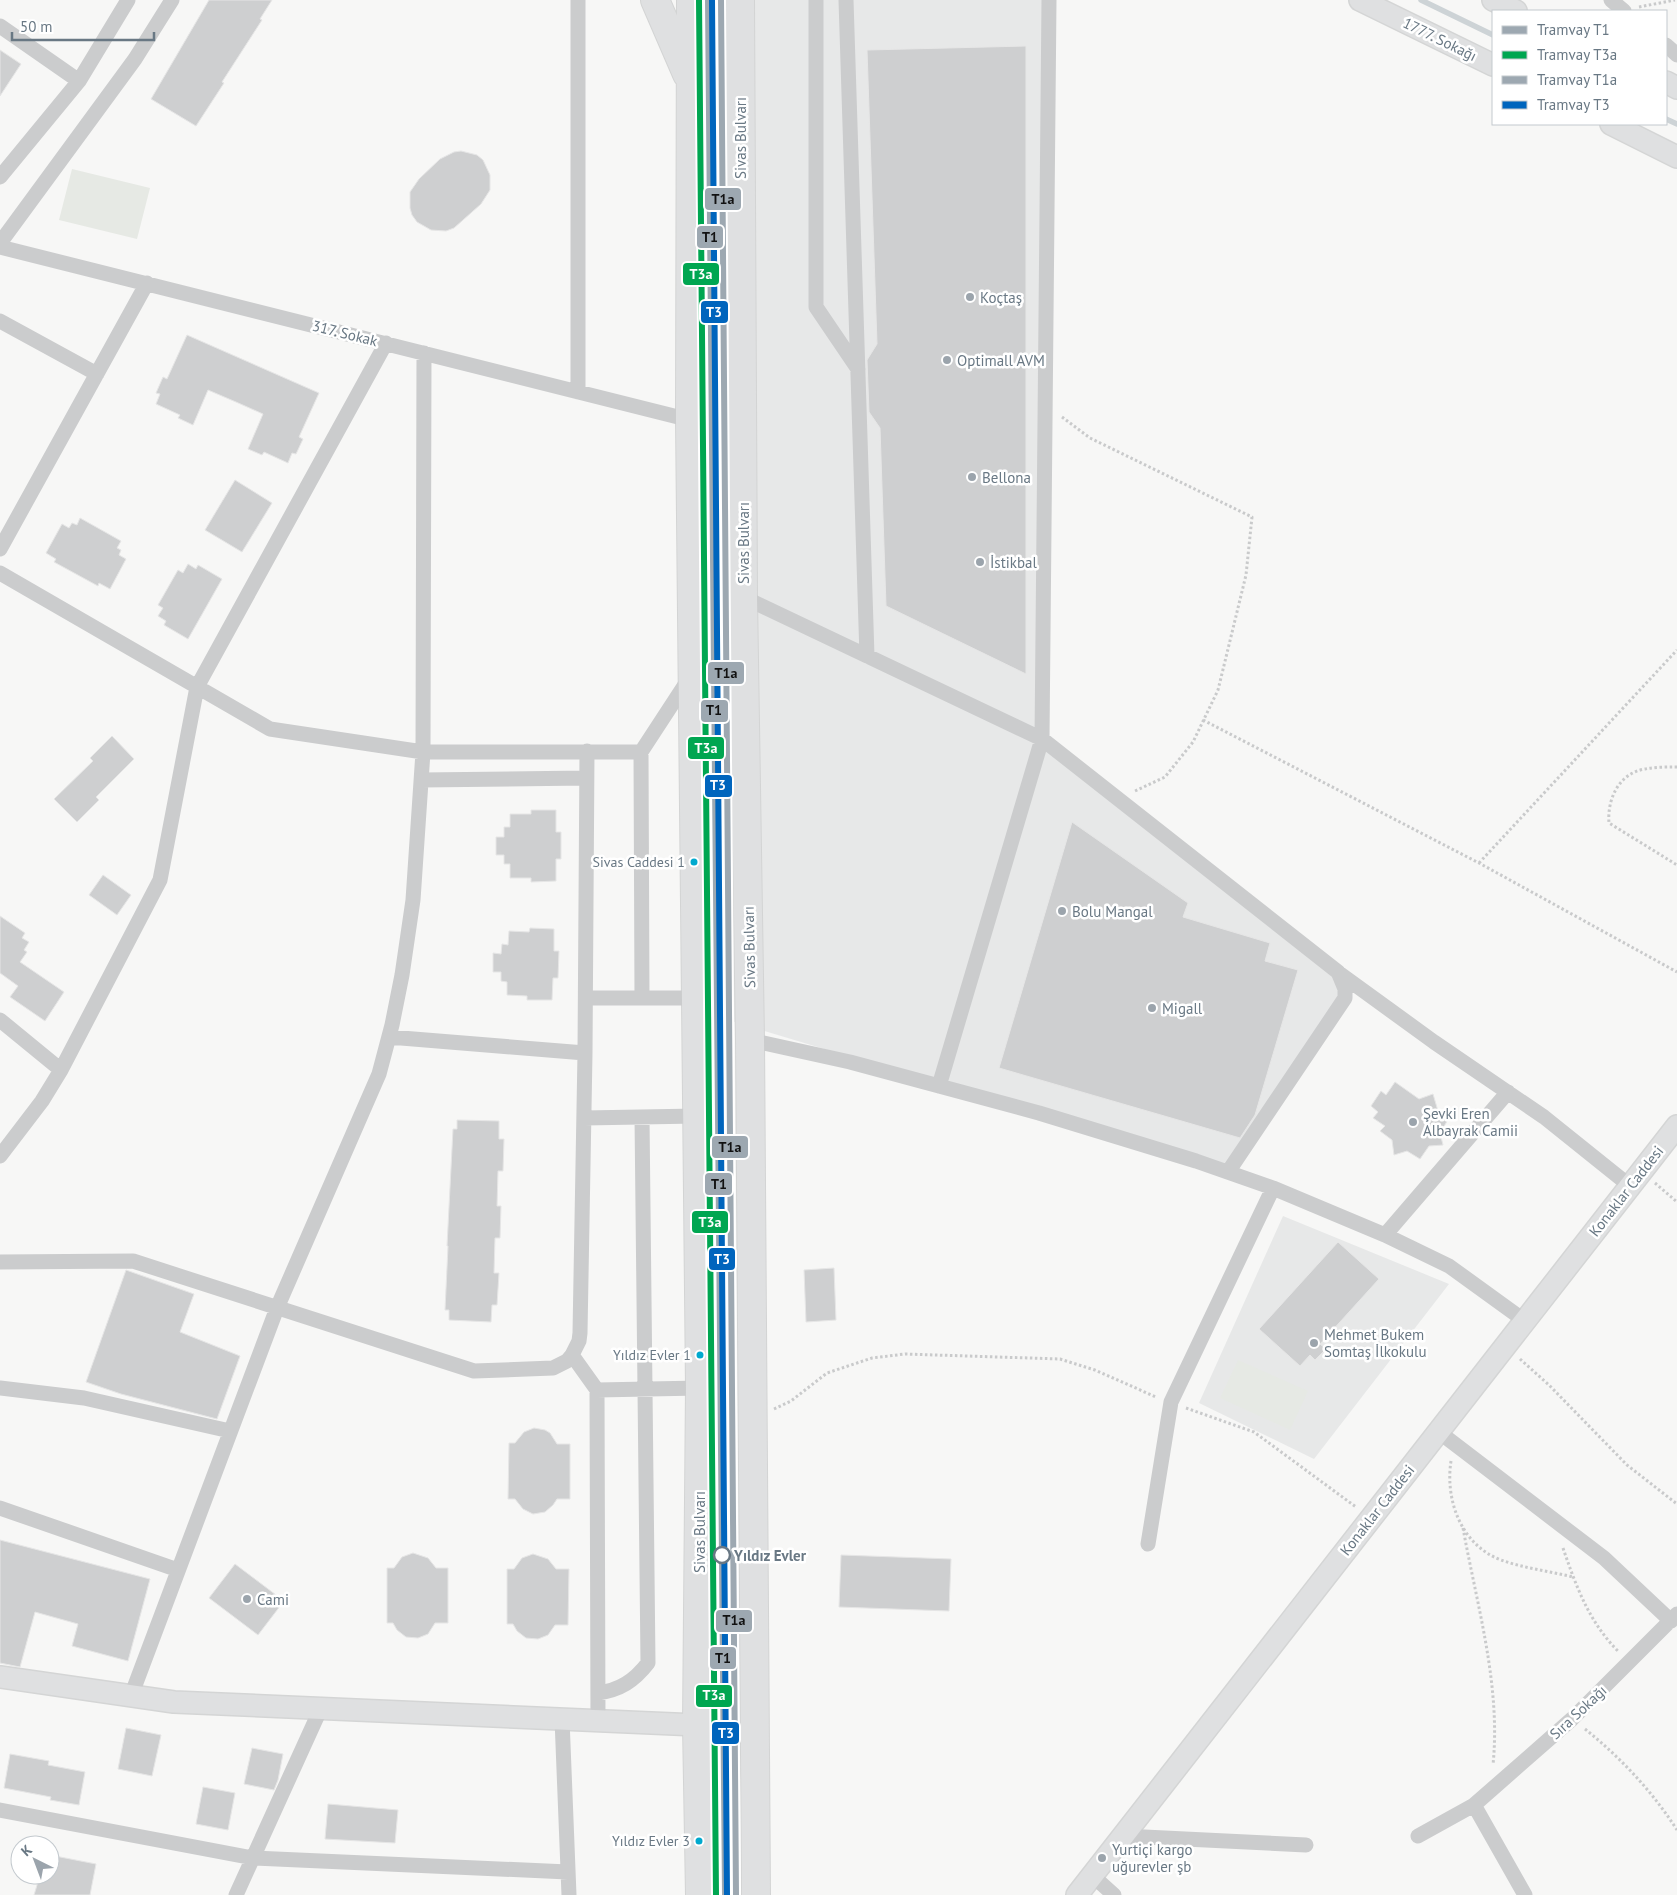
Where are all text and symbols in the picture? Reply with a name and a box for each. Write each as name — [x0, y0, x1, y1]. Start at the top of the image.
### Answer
scale bar — [12, 10, 155, 42]
legend — [1492, 10, 1667, 125]
street label: 1777. Sokağı — [1400, 13, 1480, 65]
text: 50 m — [20, 17, 53, 36]
text: Tramvay T1 — [1537, 20, 1610, 39]
text: Tramvay T3a — [1537, 45, 1617, 64]
text: Tramvay T1a — [1537, 70, 1617, 89]
text: Tramvay T3 — [1537, 95, 1610, 114]
street label: Sivas Bulvarı — [731, 97, 750, 179]
line badge: T1a — [704, 187, 742, 211]
text: T1a — [712, 190, 734, 208]
line badge: T1 — [696, 225, 724, 249]
text: T1 — [702, 228, 718, 246]
line badge: T3a — [682, 262, 720, 286]
text: T3a — [690, 265, 712, 283]
place label: Koçtaş — [980, 288, 1022, 307]
marker: Koçtaş — [964, 291, 976, 303]
line badge: T3 — [700, 300, 729, 324]
text: T3 — [706, 303, 722, 321]
street label: 317. Sokak — [310, 316, 380, 350]
place label: Optimall AVM — [957, 351, 1045, 370]
marker: Optimall AVM — [941, 354, 953, 366]
place label: Bellona — [982, 468, 1031, 487]
marker: Bellona — [966, 471, 978, 483]
street label: Sivas Bulvarı — [734, 502, 753, 584]
place label: İstikbal — [990, 553, 1038, 572]
marker: İstikbal — [974, 556, 986, 568]
line badge: T1a — [707, 661, 745, 685]
text: T1a — [715, 664, 737, 682]
line badge: T1 — [700, 699, 729, 723]
text: T1 — [706, 701, 722, 719]
line badge: T3a — [687, 736, 725, 760]
text: T3a — [695, 739, 717, 757]
line badge: T3 — [704, 774, 733, 798]
text: T3 — [710, 776, 726, 794]
place label: Sivas Caddesi 1 — [593, 853, 685, 871]
marker: Sivas Caddesi 1 — [689, 857, 699, 867]
place label: Bolu Mangal — [1072, 902, 1153, 921]
marker: Bolu Mangal — [1056, 905, 1068, 917]
street label: Sivas Bulvarı — [739, 906, 759, 988]
place label: Migall — [1162, 999, 1203, 1018]
marker: Migall — [1146, 1002, 1158, 1014]
place label: Şevki Eren Albayrak Camii — [1423, 1104, 1518, 1140]
marker: Şevki Eren Albayrak Camii — [1407, 1116, 1419, 1128]
line badge: T1a — [711, 1135, 749, 1159]
text: T1a — [719, 1138, 741, 1156]
street label: Konaklar Caddesi — [1585, 1142, 1667, 1240]
line badge: T1 — [704, 1172, 733, 1196]
text: T1 — [711, 1175, 727, 1193]
line badge: T3a — [691, 1210, 729, 1234]
text: T3a — [699, 1213, 721, 1231]
line badge: T3 — [708, 1247, 736, 1271]
text: T3 — [714, 1250, 730, 1268]
place label: Mehmet Bukem Somtaş İlkokulu — [1324, 1325, 1427, 1361]
marker: Mehmet Bukem Somtaş İlkokulu — [1308, 1337, 1320, 1349]
place label: Yıldız Evler 1 — [613, 1346, 691, 1364]
marker: Yıldız Evler 1 — [695, 1350, 705, 1360]
street label: Konaklar Caddesi — [1336, 1461, 1418, 1559]
street label: Sivas Bulvarı — [690, 1491, 709, 1573]
marker: Yıldız Evler — [713, 1546, 731, 1564]
place label: Yıldız Evler — [733, 1546, 807, 1565]
place label: Cami — [257, 1590, 289, 1609]
marker: Cami — [241, 1593, 253, 1605]
line badge: T1a — [715, 1609, 753, 1633]
text: T1a — [723, 1611, 745, 1629]
line badge: T1 — [709, 1646, 737, 1670]
text: T1 — [715, 1649, 731, 1667]
street label: Sıra Sokağı — [1545, 1681, 1611, 1743]
line badge: T3a — [695, 1684, 733, 1708]
text: T3a — [703, 1686, 725, 1704]
line badge: T3 — [711, 1721, 740, 1745]
text: T3 — [718, 1724, 734, 1742]
place label: Yıldız Evler 3 — [612, 1832, 690, 1850]
north arrow — [10, 1835, 60, 1885]
marker: Yıldız Evler 3 — [694, 1836, 704, 1846]
place label: Yurtiçi kargo uğurevler şb — [1112, 1840, 1193, 1876]
text: K — [17, 1841, 36, 1860]
marker: Yurtiçi kargo uğurevler şb — [1096, 1852, 1108, 1864]

